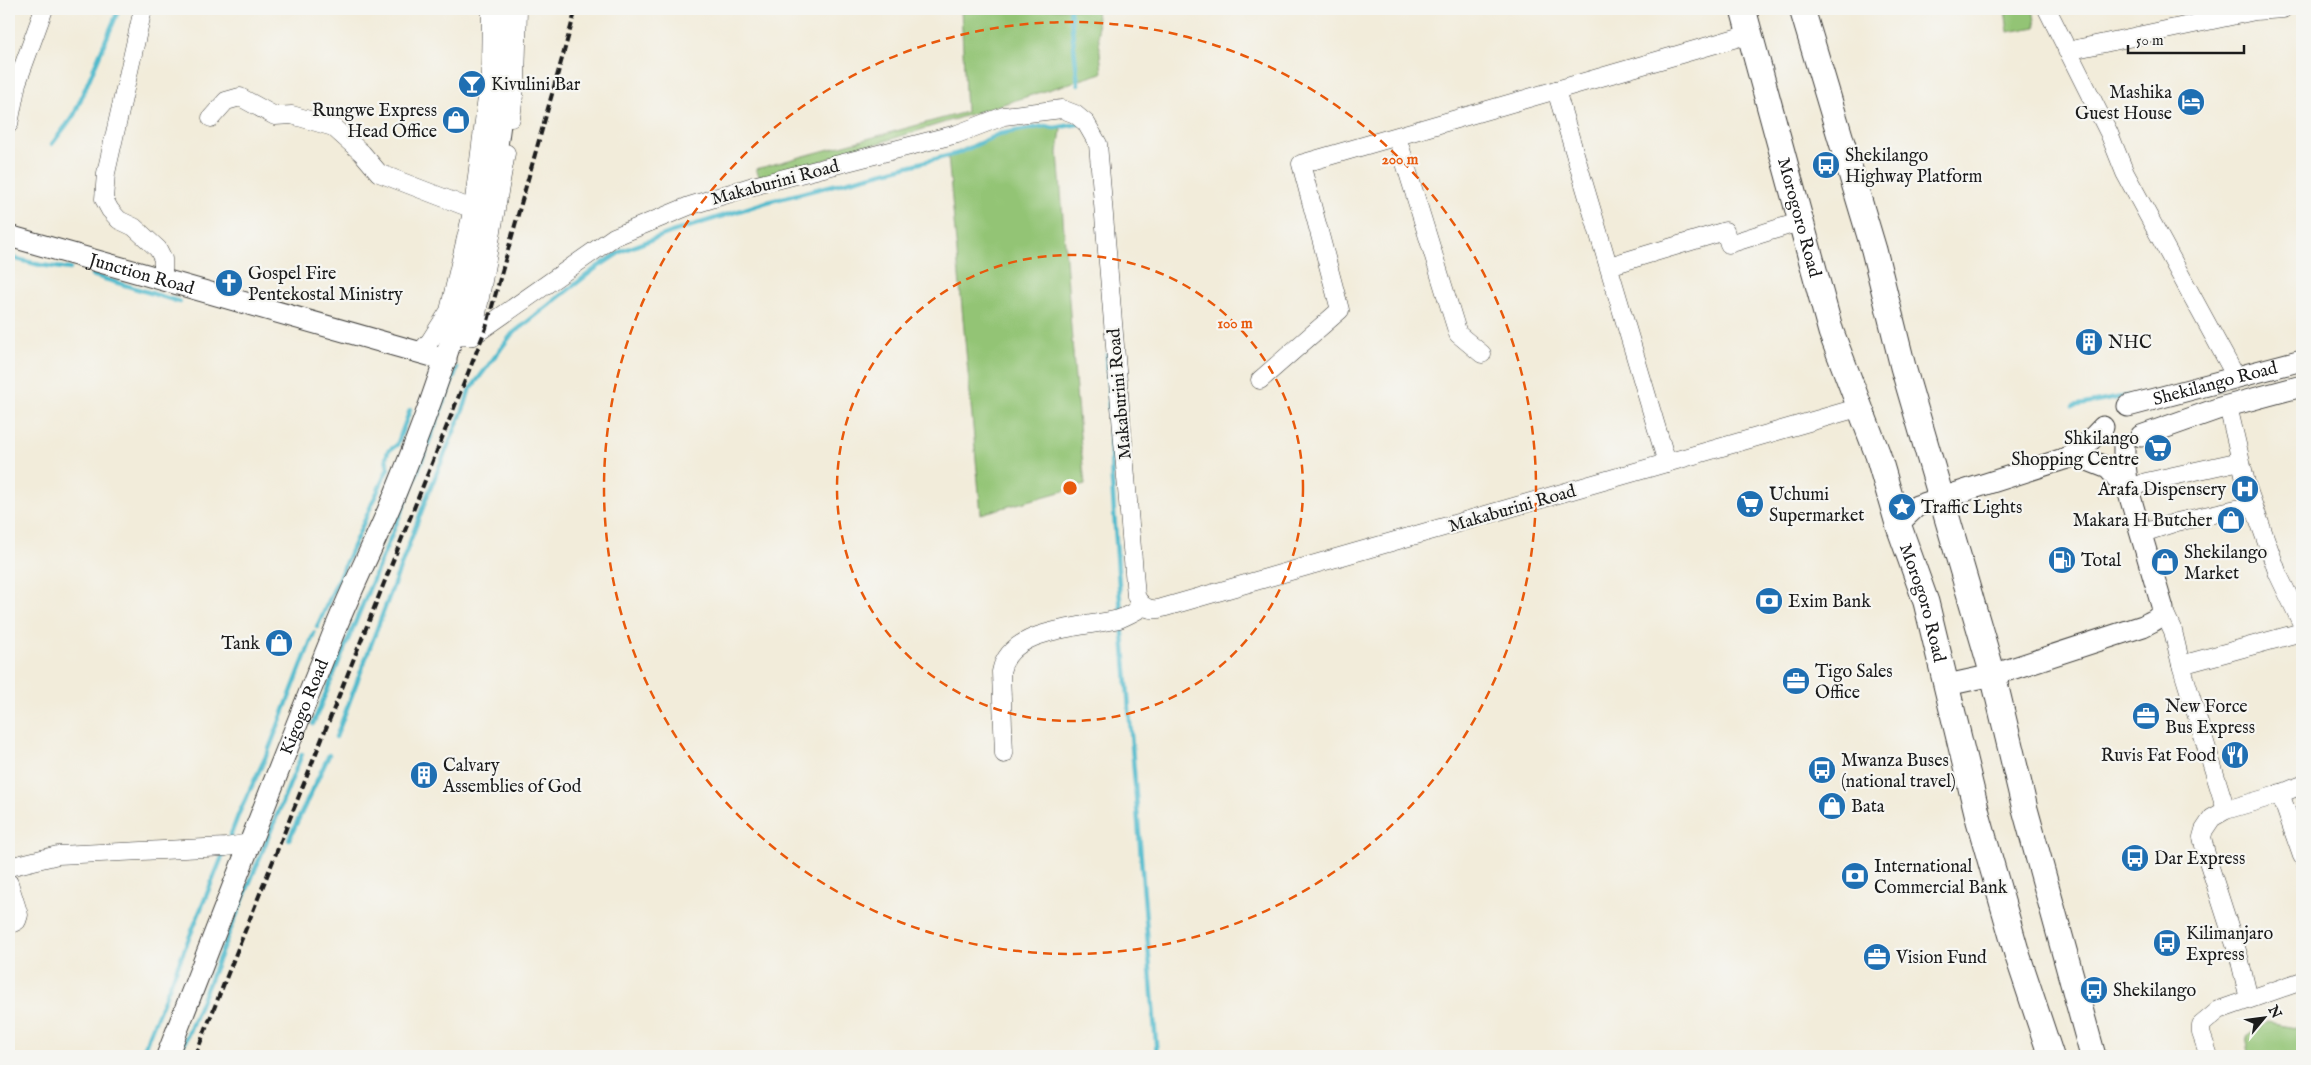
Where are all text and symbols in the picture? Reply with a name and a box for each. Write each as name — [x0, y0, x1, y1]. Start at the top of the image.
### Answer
scale bar — [2128, 22, 2245, 54]
text: 50 m — [2136, 31, 2164, 50]
bar icon: Kivulini Bar — [457, 69, 487, 99]
place label: Kivulini Bar — [491, 74, 581, 97]
place label: Mashika Guest House — [2075, 82, 2172, 126]
hotel icon: Mashika Guest House — [2176, 87, 2206, 117]
place label: Rungwe Express Head Office — [312, 100, 437, 144]
shop icon: Rungwe Express Head Office — [441, 105, 471, 135]
place label: Shekilango Highway Platform — [1845, 145, 1983, 189]
text: 200 m — [1382, 150, 1419, 169]
bus stop icon: Shekilango Highway Platform — [1811, 150, 1841, 180]
street label: Makaburini Road — [709, 155, 842, 212]
street label: Morogoro Road — [1771, 155, 1826, 281]
street label: Junction Road — [84, 249, 197, 301]
place label: Gospel Fire Pentekostal Ministry — [248, 263, 403, 307]
church icon: Gospel Fire Pentekostal Ministry — [214, 268, 244, 298]
text: 100 m — [1217, 314, 1253, 333]
street label: Makaburini Road — [1103, 327, 1138, 460]
building icon: NHC — [2074, 327, 2104, 357]
place label: NHC — [2108, 332, 2152, 355]
street label: Shekilango Road — [2151, 357, 2281, 412]
place label: Shkilango Shopping Centre — [2011, 428, 2139, 472]
supermarket icon: Shkilango Shopping Centre — [2143, 433, 2173, 463]
hospital icon: Arafa Dispensery — [2230, 474, 2260, 504]
centre of rings — [1061, 479, 1079, 497]
place label: Arafa Dispensery — [2097, 479, 2226, 502]
street label: Makaburini Road — [1446, 480, 1579, 539]
place label: Uchumi Supermarket — [1769, 484, 1864, 528]
supermarket icon: Uchumi Supermarket — [1735, 489, 1765, 519]
place icon: Traffic Lights — [1887, 492, 1917, 522]
place label: Traffic Lights — [1921, 497, 2022, 520]
shop icon: Makara H Butcher — [2216, 505, 2246, 535]
place label: Makara H Butcher — [2073, 510, 2212, 533]
street label: Morogoro Road — [1893, 541, 1950, 665]
place label: Shekilango Market — [2184, 542, 2267, 586]
fuel station icon: Total — [2047, 545, 2077, 575]
shop icon: Shekilango Market — [2150, 547, 2180, 577]
place label: Total — [2081, 550, 2121, 573]
bank icon: Exim Bank — [1754, 586, 1784, 616]
place label: Exim Bank — [1788, 591, 1871, 614]
shop icon: Tank — [264, 628, 294, 658]
place label: Tank — [221, 633, 260, 656]
street label: Kigogo Road — [276, 656, 335, 759]
place label: Tigo Sales Office — [1815, 661, 1893, 705]
office icon: Tigo Sales Office — [1781, 666, 1811, 696]
place label: New Force Bus Express — [2165, 696, 2255, 740]
office icon: New Force Bus Express — [2131, 701, 2161, 731]
restaurant icon: Ruvis Fat Food — [2220, 740, 2250, 770]
place label: Ruvis Fat Food — [2101, 745, 2216, 768]
place label: Mwanza Buses (national travel) — [1841, 750, 1956, 794]
place label: Calvary Assemblies of God — [442, 755, 582, 799]
bus stop icon: Mwanza Buses (national travel) — [1807, 755, 1837, 785]
building icon: Calvary Assemblies of God — [409, 760, 439, 790]
shop icon: Bata — [1817, 791, 1847, 821]
place label: Bata — [1851, 796, 1885, 819]
bus stop icon: Dar Express — [2120, 843, 2150, 873]
place label: Dar Express — [2154, 848, 2245, 871]
place label: International Commercial Bank — [1874, 856, 2008, 900]
bank icon: International Commercial Bank — [1840, 861, 1870, 891]
place label: Kilimanjaro Express — [2186, 923, 2273, 967]
bus stop icon: Kilimanjaro Express — [2152, 928, 2182, 958]
office icon: Vision Fund — [1862, 942, 1892, 972]
place label: Vision Fund — [1895, 947, 1987, 970]
bus stop icon: Shekilango — [2079, 975, 2109, 1005]
place label: Shekilango — [2113, 980, 2196, 1003]
north arrow — [2238, 992, 2288, 1042]
text: N — [2263, 1002, 2285, 1022]

